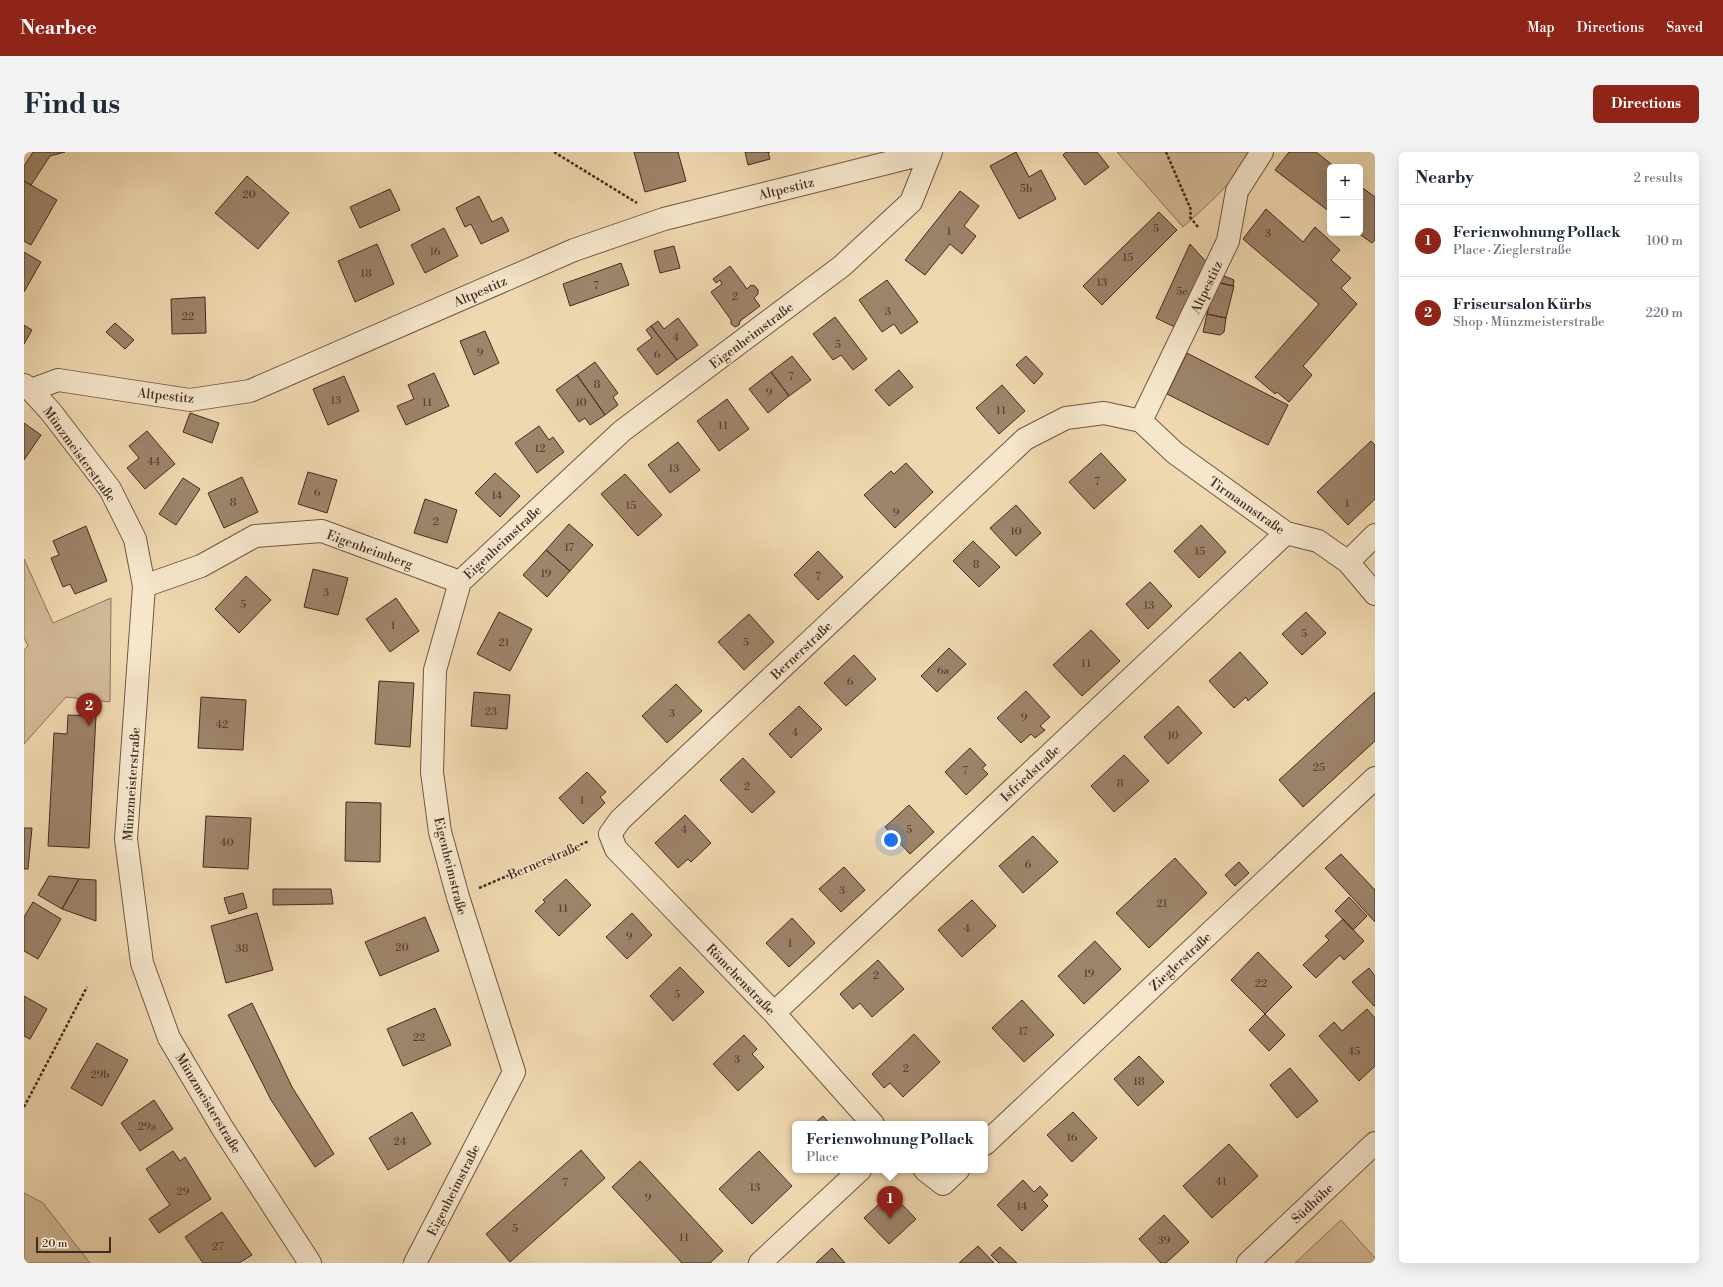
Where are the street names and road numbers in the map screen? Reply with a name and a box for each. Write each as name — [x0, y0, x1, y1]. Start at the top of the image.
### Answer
street label: Altpestitz — [756, 174, 816, 204]
street label: Altpestitz — [1187, 258, 1226, 317]
street label: Altpestitz — [450, 273, 510, 311]
street label: Eigenheimstraße — [707, 299, 797, 372]
street label: Altpestitz — [136, 385, 195, 407]
street label: Münzmeisterstraße — [39, 404, 119, 506]
street label: Tirmannstraße — [1205, 474, 1288, 538]
street label: Eigenheimstraße — [460, 502, 545, 583]
street label: Eigenheimberg — [324, 527, 415, 573]
street label: Bernerstraße — [767, 618, 836, 684]
street label: Münzmeisterstraße — [120, 726, 144, 841]
street label: Isfriedstraße — [997, 742, 1064, 805]
street label: Eigenheimstraße — [430, 816, 470, 917]
street label: Bernerstraße — [505, 838, 584, 884]
street label: Zieglerstraße — [1147, 929, 1215, 994]
street label: Römchenstraße — [702, 941, 778, 1019]
street label: Münzmeisterstraße — [172, 1051, 245, 1157]
street label: Eigenheimstraße — [424, 1142, 484, 1239]
street label: Südhöhe — [1288, 1180, 1337, 1227]

